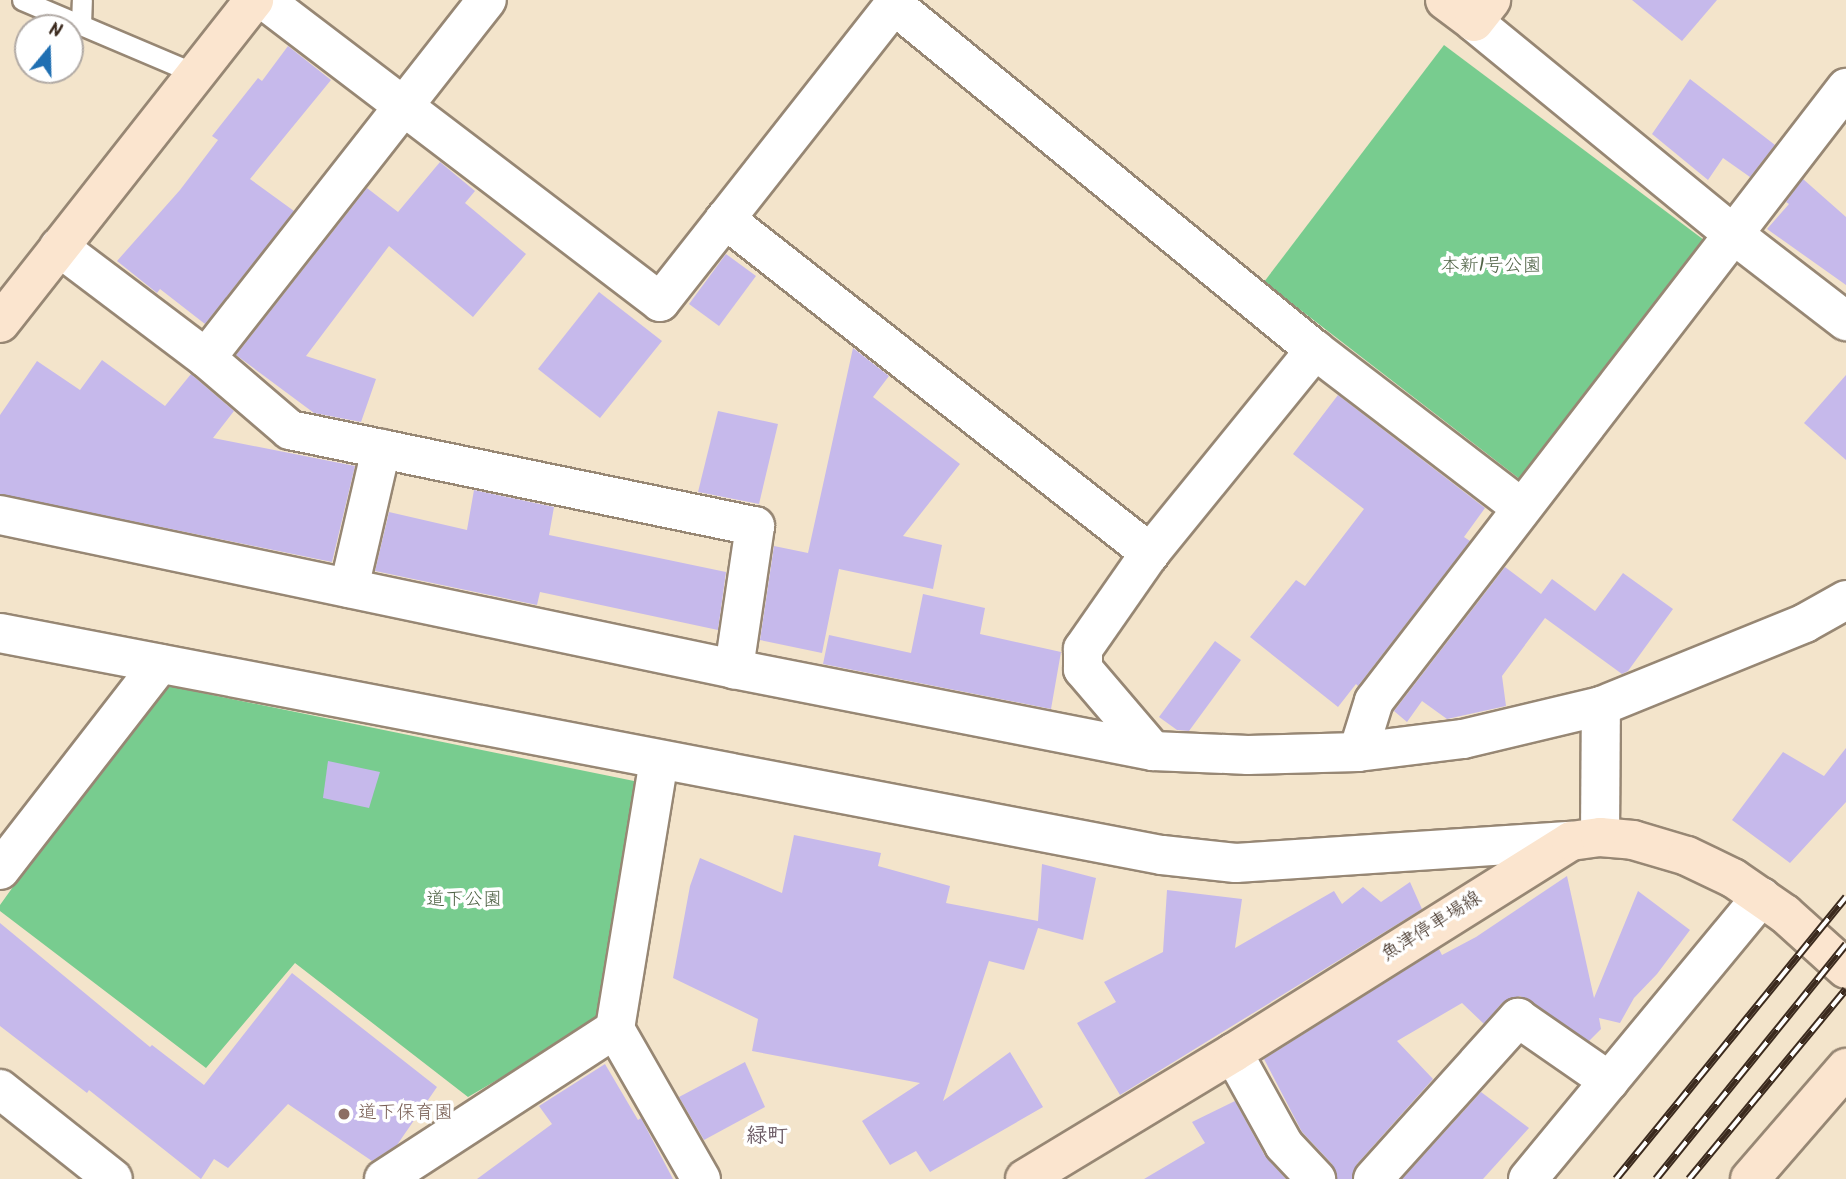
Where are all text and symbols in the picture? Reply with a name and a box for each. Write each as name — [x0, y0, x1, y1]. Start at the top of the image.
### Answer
north arrow — [14, 14, 84, 84]
text: N — [45, 15, 66, 47]
park label: 本新1号公園 — [1441, 256, 1541, 278]
street label: 魚津停車場線 — [1378, 887, 1486, 967]
park label: 道下公園 — [426, 890, 502, 912]
place label: 道下保育園 — [358, 1103, 453, 1125]
marker: 道下保育園 — [336, 1106, 352, 1122]
district label: 緑町 — [746, 1124, 788, 1150]

